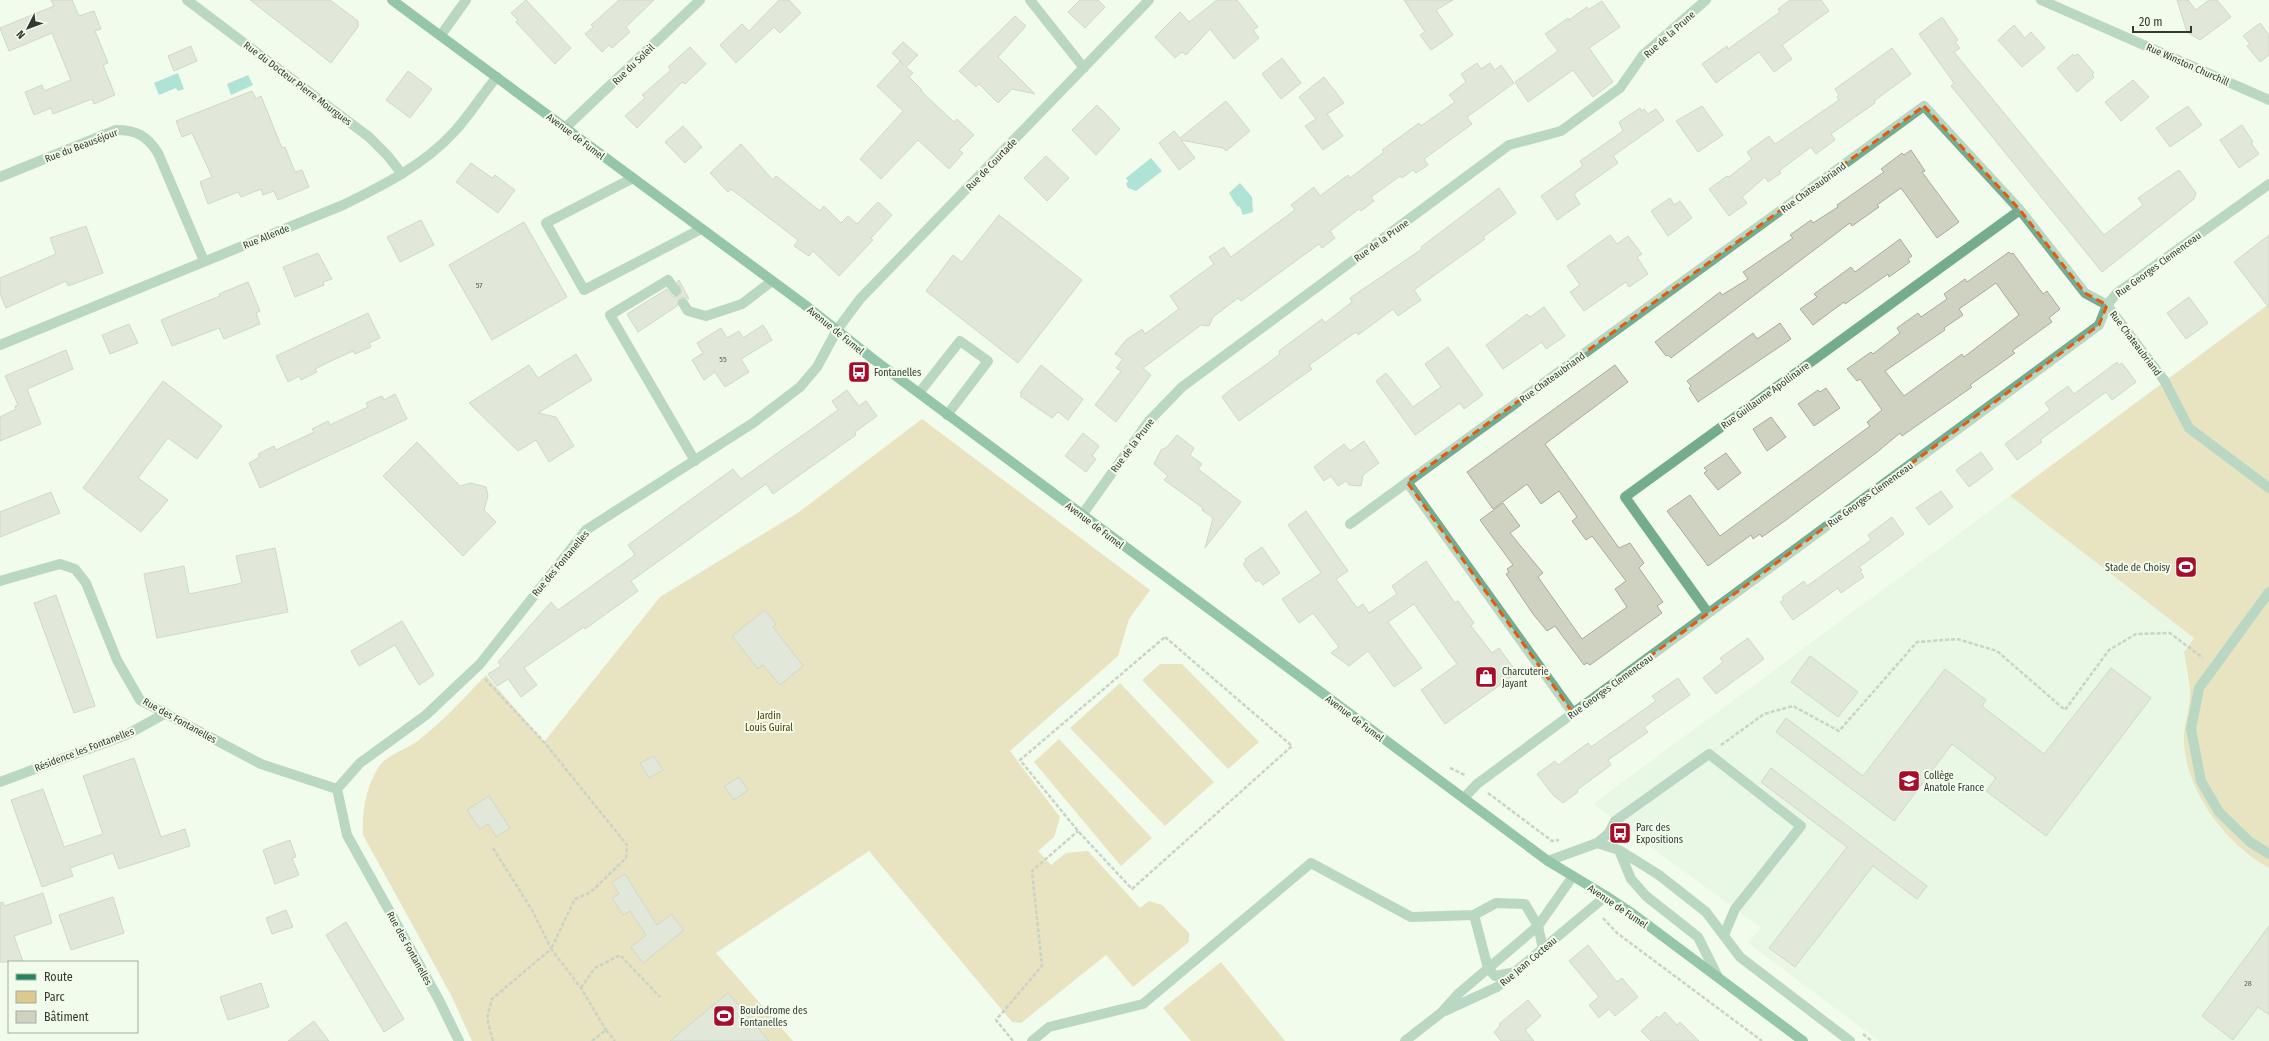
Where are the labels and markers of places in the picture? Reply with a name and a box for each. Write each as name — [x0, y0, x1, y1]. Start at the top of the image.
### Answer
bus stop icon: Fontanelles — [846, 359, 872, 385]
place label: Fontanelles — [874, 367, 921, 379]
sports icon: Stade de Choisy — [2173, 554, 2199, 580]
place label: Stade de Choisy — [2105, 562, 2171, 574]
shop icon: Charcuterie Jayant — [1473, 664, 1499, 690]
place label: Charcuterie Jayant — [1502, 666, 1549, 690]
school or university icon: Collège Anatole France — [1896, 768, 1922, 794]
place label: Collège Anatole France — [1924, 770, 1984, 794]
bus stop icon: Parc des Expositions — [1607, 820, 1633, 846]
place label: Parc des Expositions — [1636, 822, 1683, 846]
sports icon: Boulodrome des Fontanelles — [711, 1003, 737, 1029]
place label: Boulodrome des Fontanelles — [740, 1005, 807, 1029]

